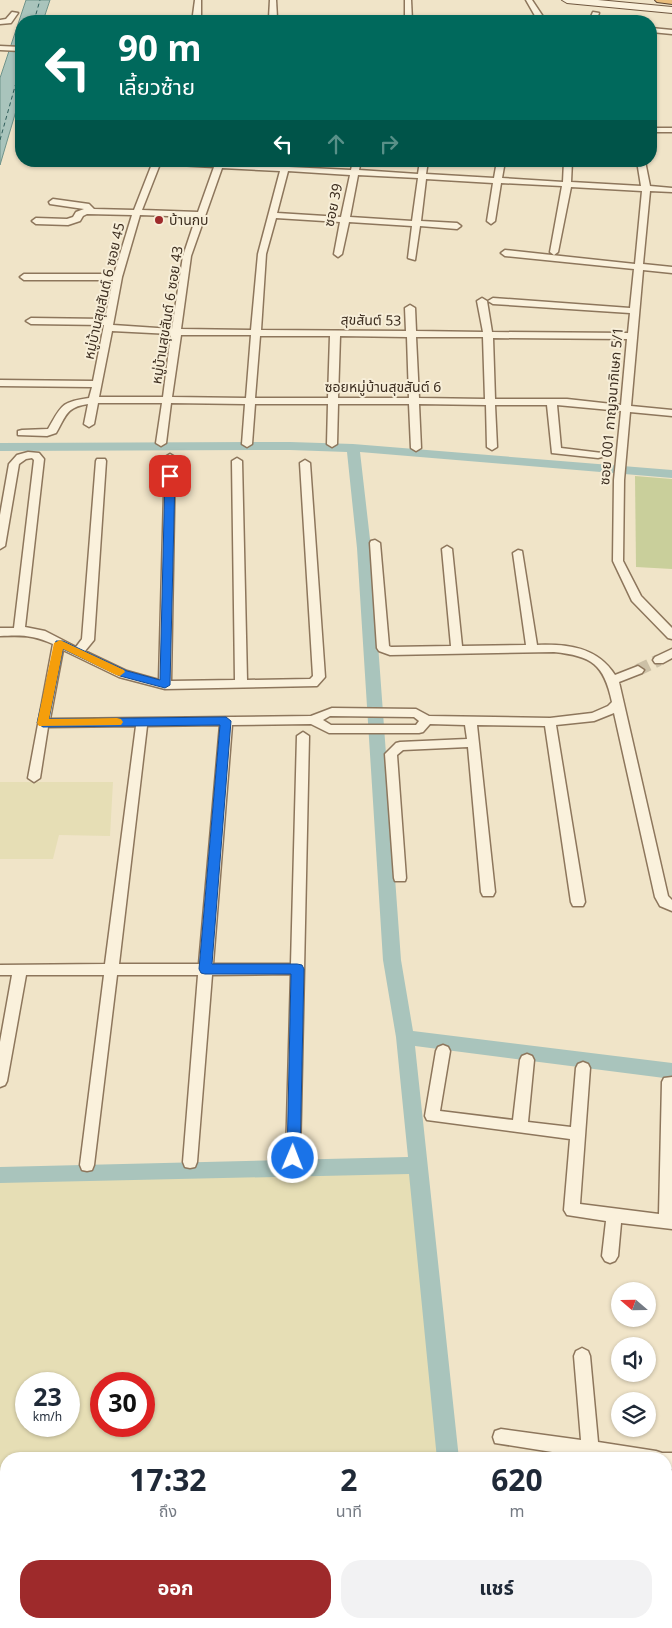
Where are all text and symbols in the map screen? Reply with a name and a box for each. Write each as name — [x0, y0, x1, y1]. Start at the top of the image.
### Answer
text: 90 m — [118, 24, 202, 77]
icon: left — [35, 35, 100, 100]
text: เลี้ยวซ้าย — [118, 72, 195, 105]
icon: left — [269, 130, 297, 158]
icon: ahead — [322, 130, 350, 158]
icon: right — [375, 130, 403, 158]
street label: ซอย 39 — [319, 182, 348, 229]
place label: บ้านกบ — [169, 210, 209, 231]
marker: บ้านกบ — [153, 214, 165, 226]
street label: หมู่บ้านสุขสันต์ 6 ซอย 45 — [79, 221, 130, 362]
street label: หมู่บ้านสุขสันต์ 6 ซอย 43 — [146, 244, 189, 386]
street label: สุขสันต์ 53 — [340, 309, 402, 332]
street label: ซอย 001 กาญจนาภิเษก 5/1 — [594, 326, 629, 486]
street label: ซอยหมู่บ้านสุขสันต์ 6 — [325, 377, 441, 398]
pin — [149, 455, 191, 497]
icon: arrive — [156, 462, 184, 490]
position arrow — [266, 1131, 318, 1183]
north arrow — [611, 1282, 656, 1328]
map controls — [611, 1282, 656, 1437]
button: sound — [611, 1337, 656, 1382]
speed limit sign: 30 — [90, 1372, 155, 1437]
text: 23 — [33, 1379, 62, 1417]
button: layers — [611, 1392, 656, 1437]
text: km/h — [33, 1408, 62, 1426]
text: 17:32 — [129, 1459, 207, 1505]
text: 2 — [340, 1459, 357, 1505]
text: 620 — [491, 1459, 543, 1505]
text: ถึง — [159, 1500, 177, 1524]
text: นาที — [336, 1500, 362, 1524]
text: m — [509, 1500, 524, 1524]
button: ออก — [20, 1560, 331, 1618]
button: แชร์ — [341, 1560, 652, 1618]

